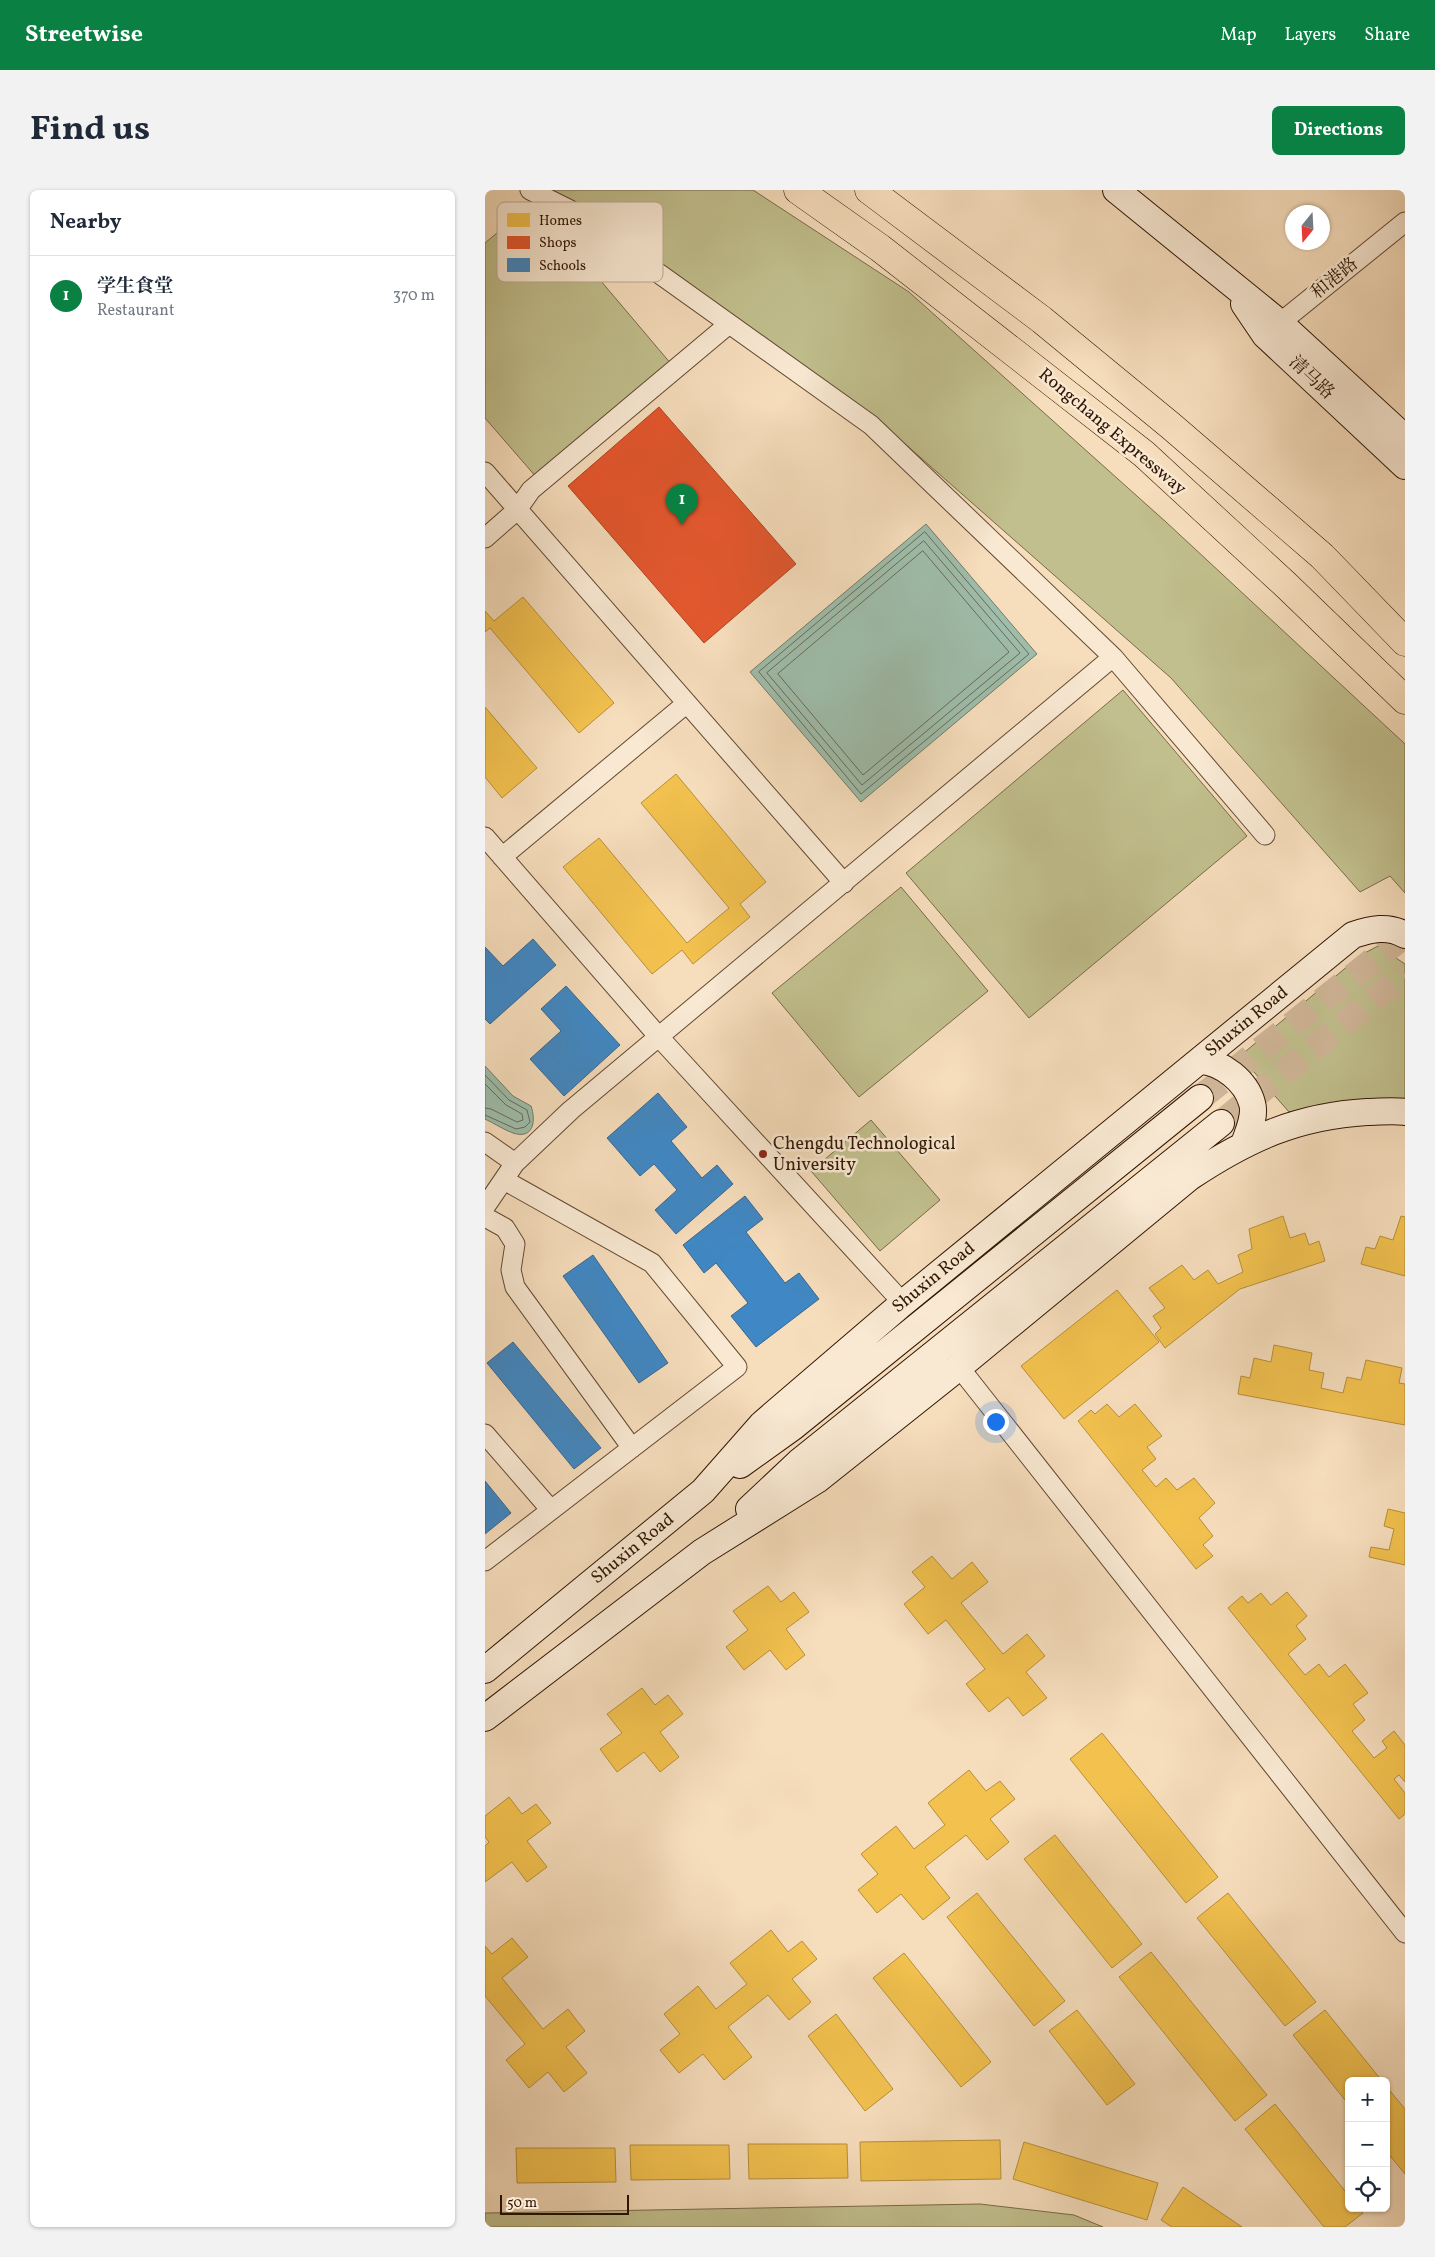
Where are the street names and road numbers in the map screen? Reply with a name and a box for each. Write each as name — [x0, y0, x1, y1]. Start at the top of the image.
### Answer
street label: 和港路 — [1306, 252, 1364, 306]
street label: 清马路 — [1283, 350, 1339, 406]
street label: Rongchang Expressway — [1033, 363, 1191, 502]
street label: Shuxin Road — [1200, 981, 1294, 1063]
street label: Shuxin Road — [887, 1237, 981, 1319]
street label: Shuxin Road — [586, 1508, 680, 1590]

